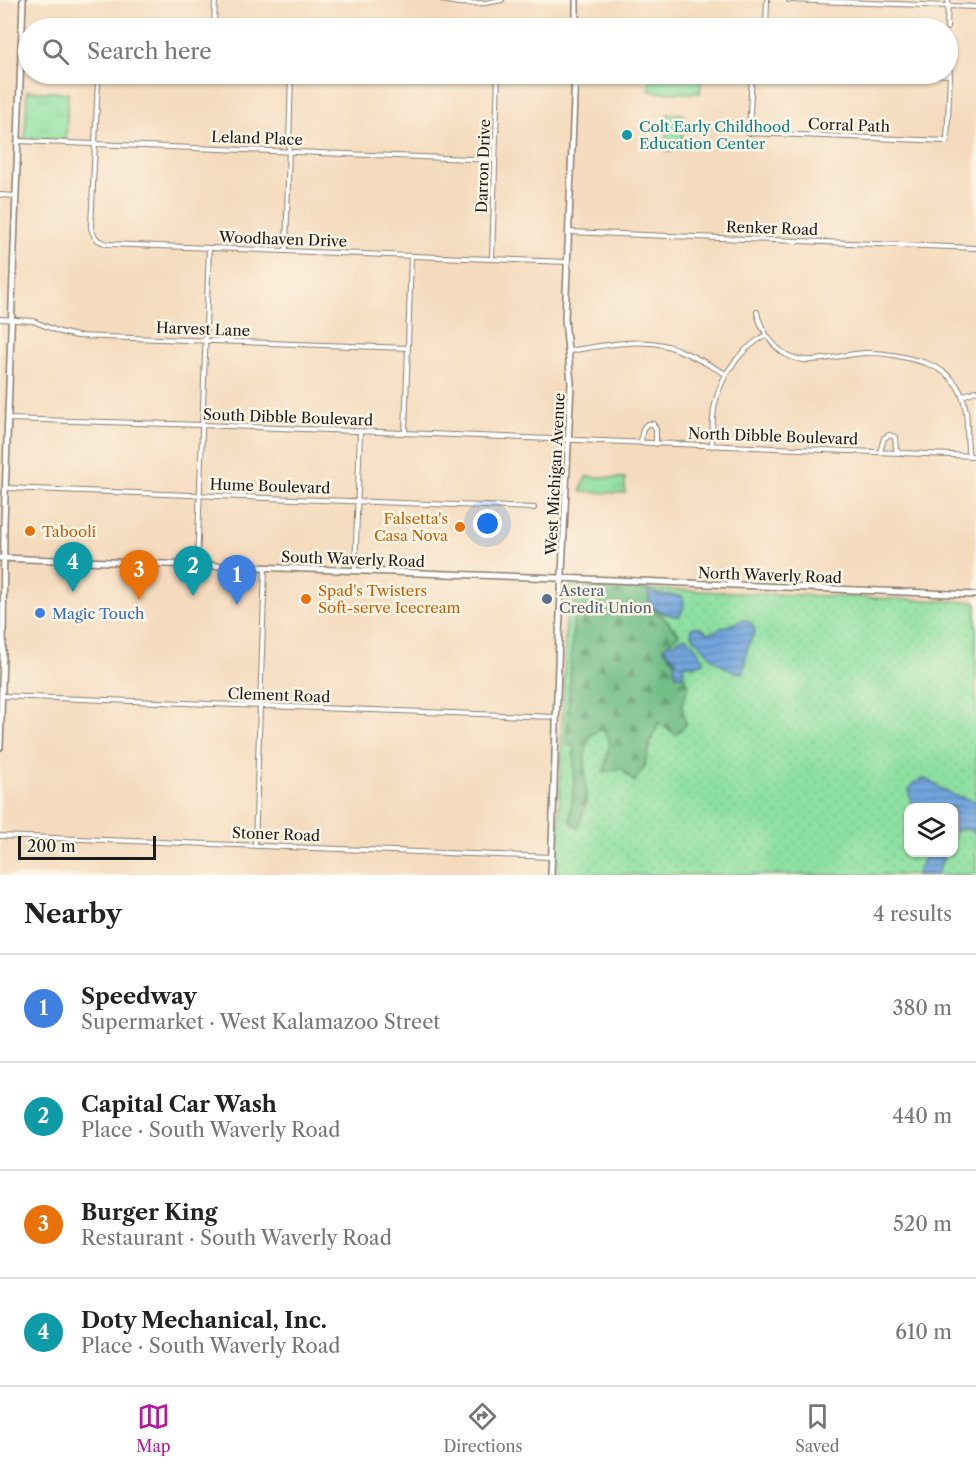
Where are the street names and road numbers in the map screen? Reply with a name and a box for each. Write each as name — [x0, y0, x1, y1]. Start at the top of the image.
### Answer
street label: Corral Path — [808, 114, 891, 136]
street label: Darron Drive — [472, 119, 494, 213]
street label: Leland Place — [211, 127, 303, 149]
street label: Renker Road — [726, 217, 818, 239]
street label: Woodhaven Drive — [218, 227, 347, 251]
street label: Harvest Lane — [156, 318, 250, 340]
street label: West Michigan Avenue — [541, 392, 569, 557]
street label: South Dibble Boulevard — [203, 405, 373, 429]
street label: North Dibble Boulevard — [688, 424, 858, 448]
street label: Hume Boulevard — [209, 474, 331, 498]
street label: South Waverly Road — [281, 547, 425, 571]
street label: North Waverly Road — [698, 563, 842, 587]
street label: Clement Road — [227, 684, 331, 706]
street label: Stoner Road — [232, 823, 320, 845]

